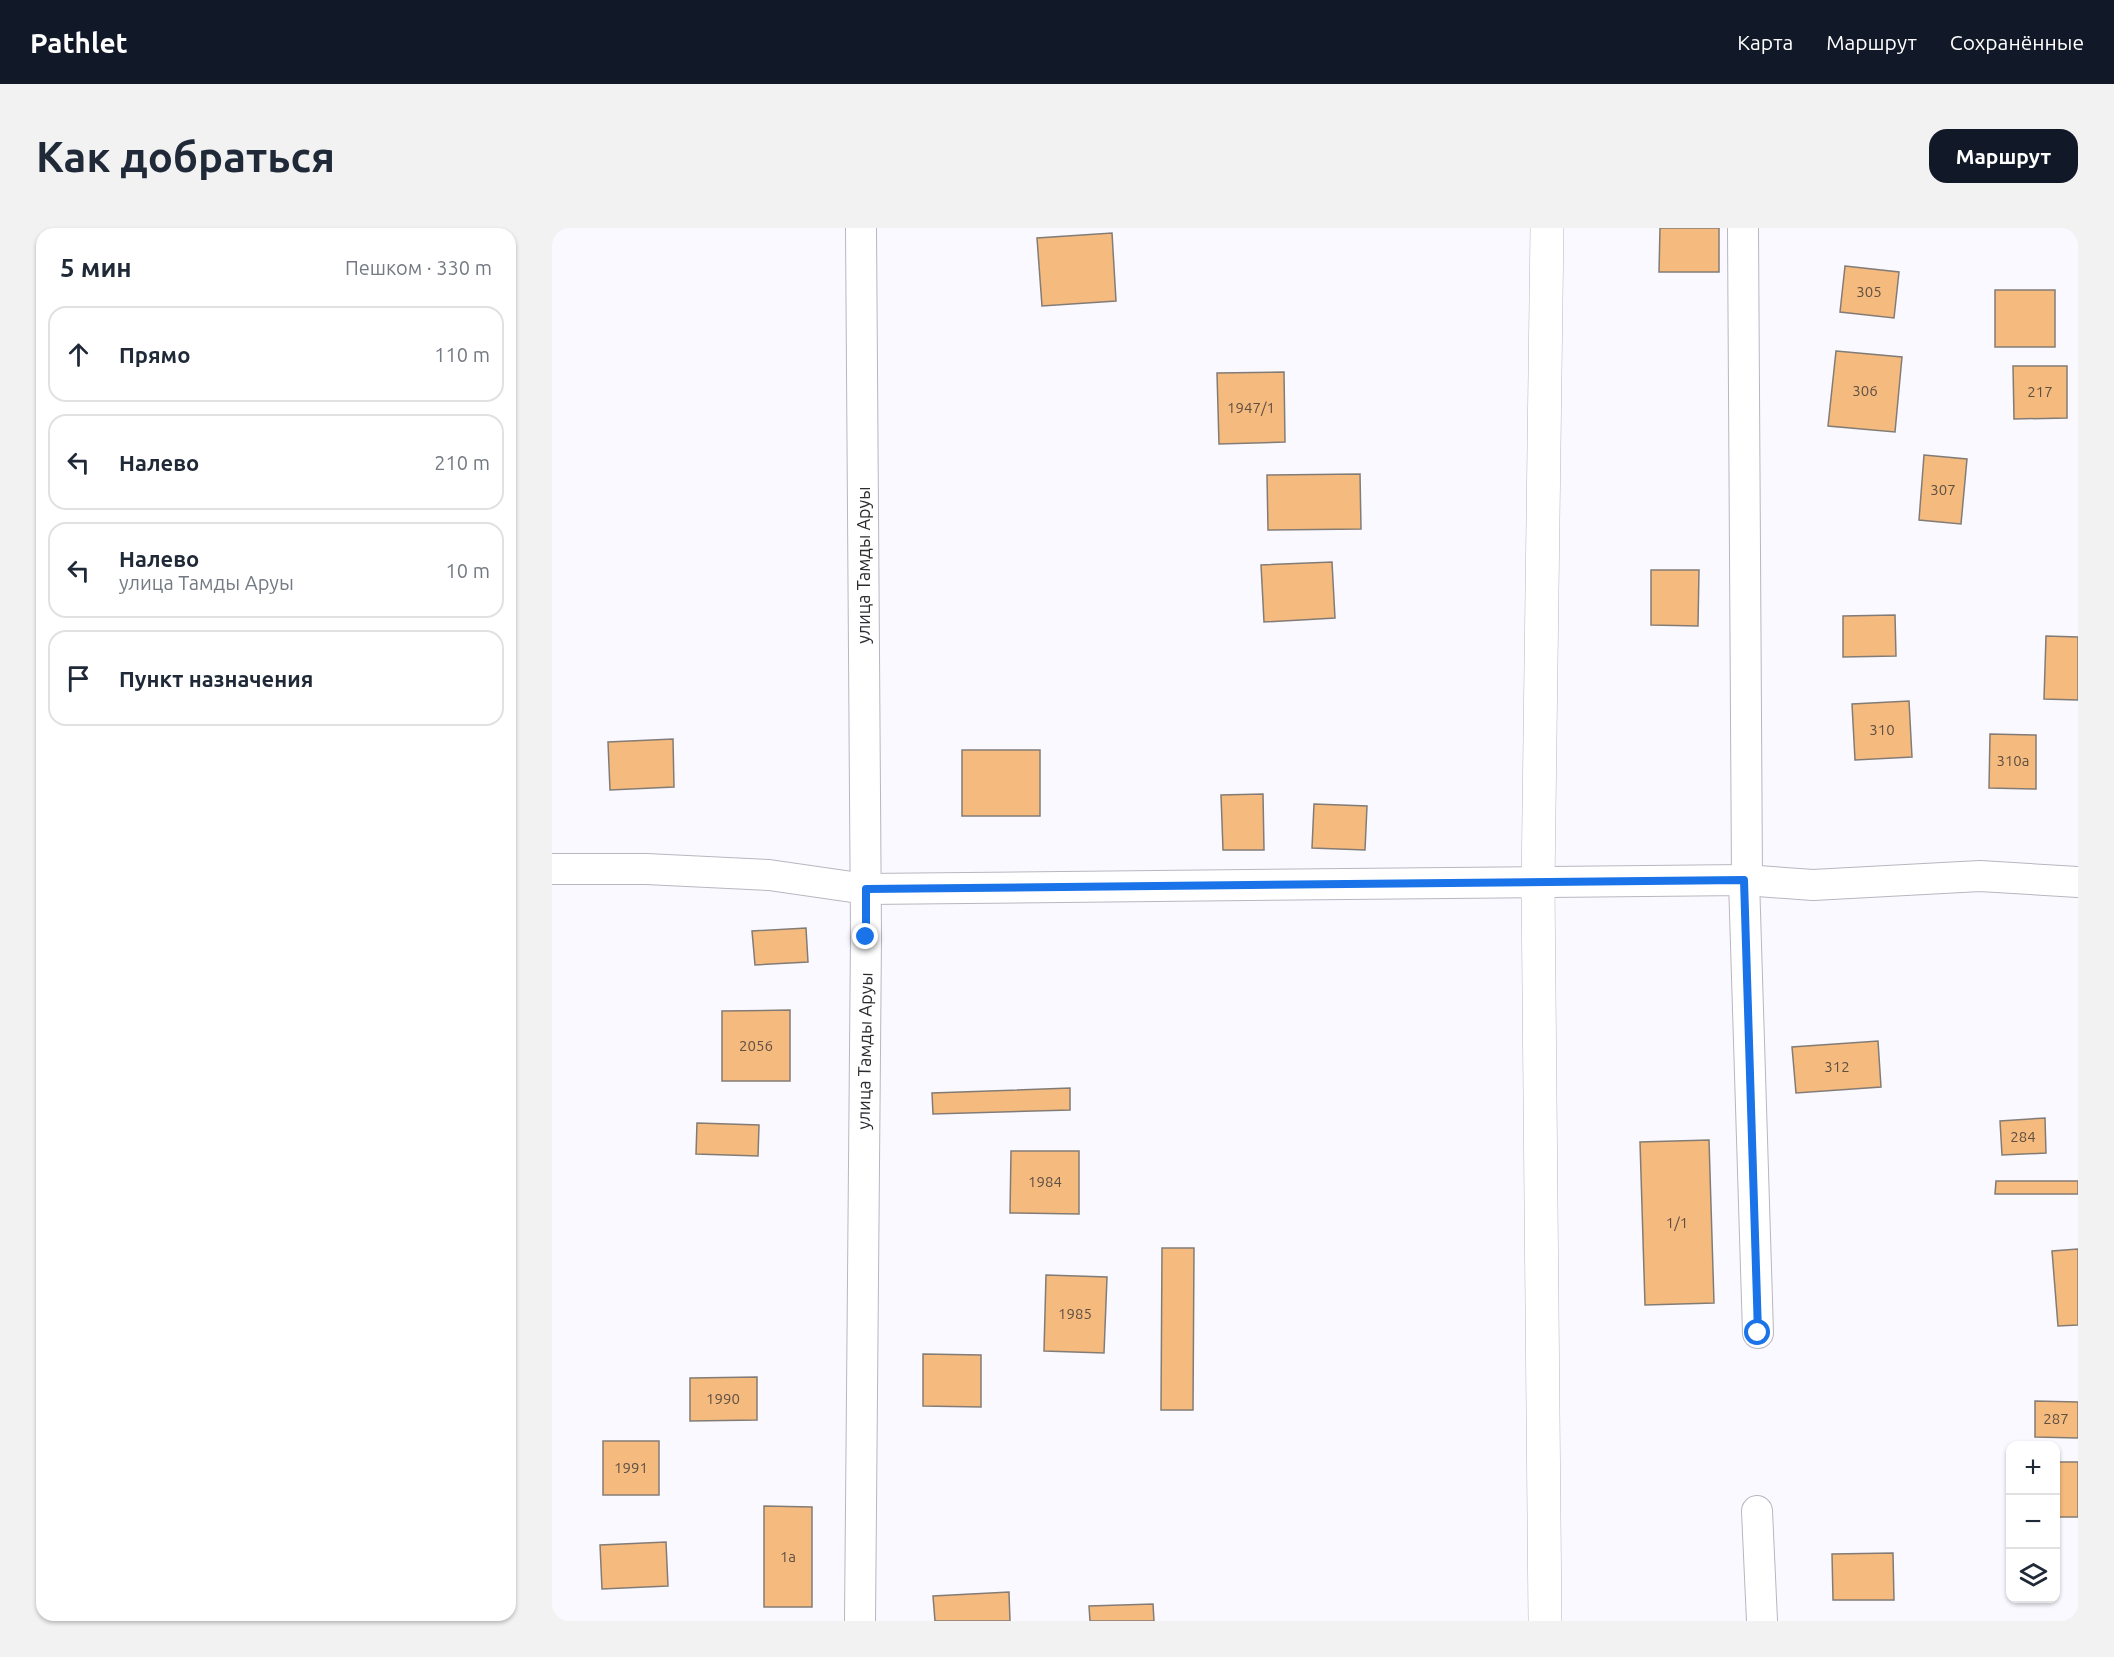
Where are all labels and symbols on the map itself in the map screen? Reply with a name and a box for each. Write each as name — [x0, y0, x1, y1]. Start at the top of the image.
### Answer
house number: 305 — [1856, 283, 1882, 300]
house number: 306 — [1852, 382, 1878, 399]
house number: 217 — [2027, 383, 2053, 400]
house number: 1947/1 — [1227, 399, 1275, 416]
house number: 307 — [1930, 481, 1956, 498]
street label: улица Тамды Аруы — [853, 486, 873, 644]
house number: 310 — [1869, 721, 1895, 738]
house number: 310а — [1996, 752, 2030, 769]
route end — [852, 923, 878, 949]
street label: улица Тамды Аруы — [853, 972, 875, 1130]
house number: 2056 — [739, 1037, 773, 1054]
house number: 312 — [1824, 1058, 1850, 1075]
house number: 284 — [2010, 1128, 2036, 1145]
house number: 1984 — [1028, 1173, 1062, 1190]
house number: 1/1 — [1666, 1214, 1688, 1231]
house number: 1985 — [1058, 1305, 1092, 1322]
route start — [1744, 1319, 1770, 1345]
house number: 1990 — [706, 1390, 740, 1407]
house number: 287 — [2043, 1410, 2069, 1427]
house number: 1991 — [614, 1459, 648, 1476]
house number: 1а — [780, 1548, 796, 1565]

